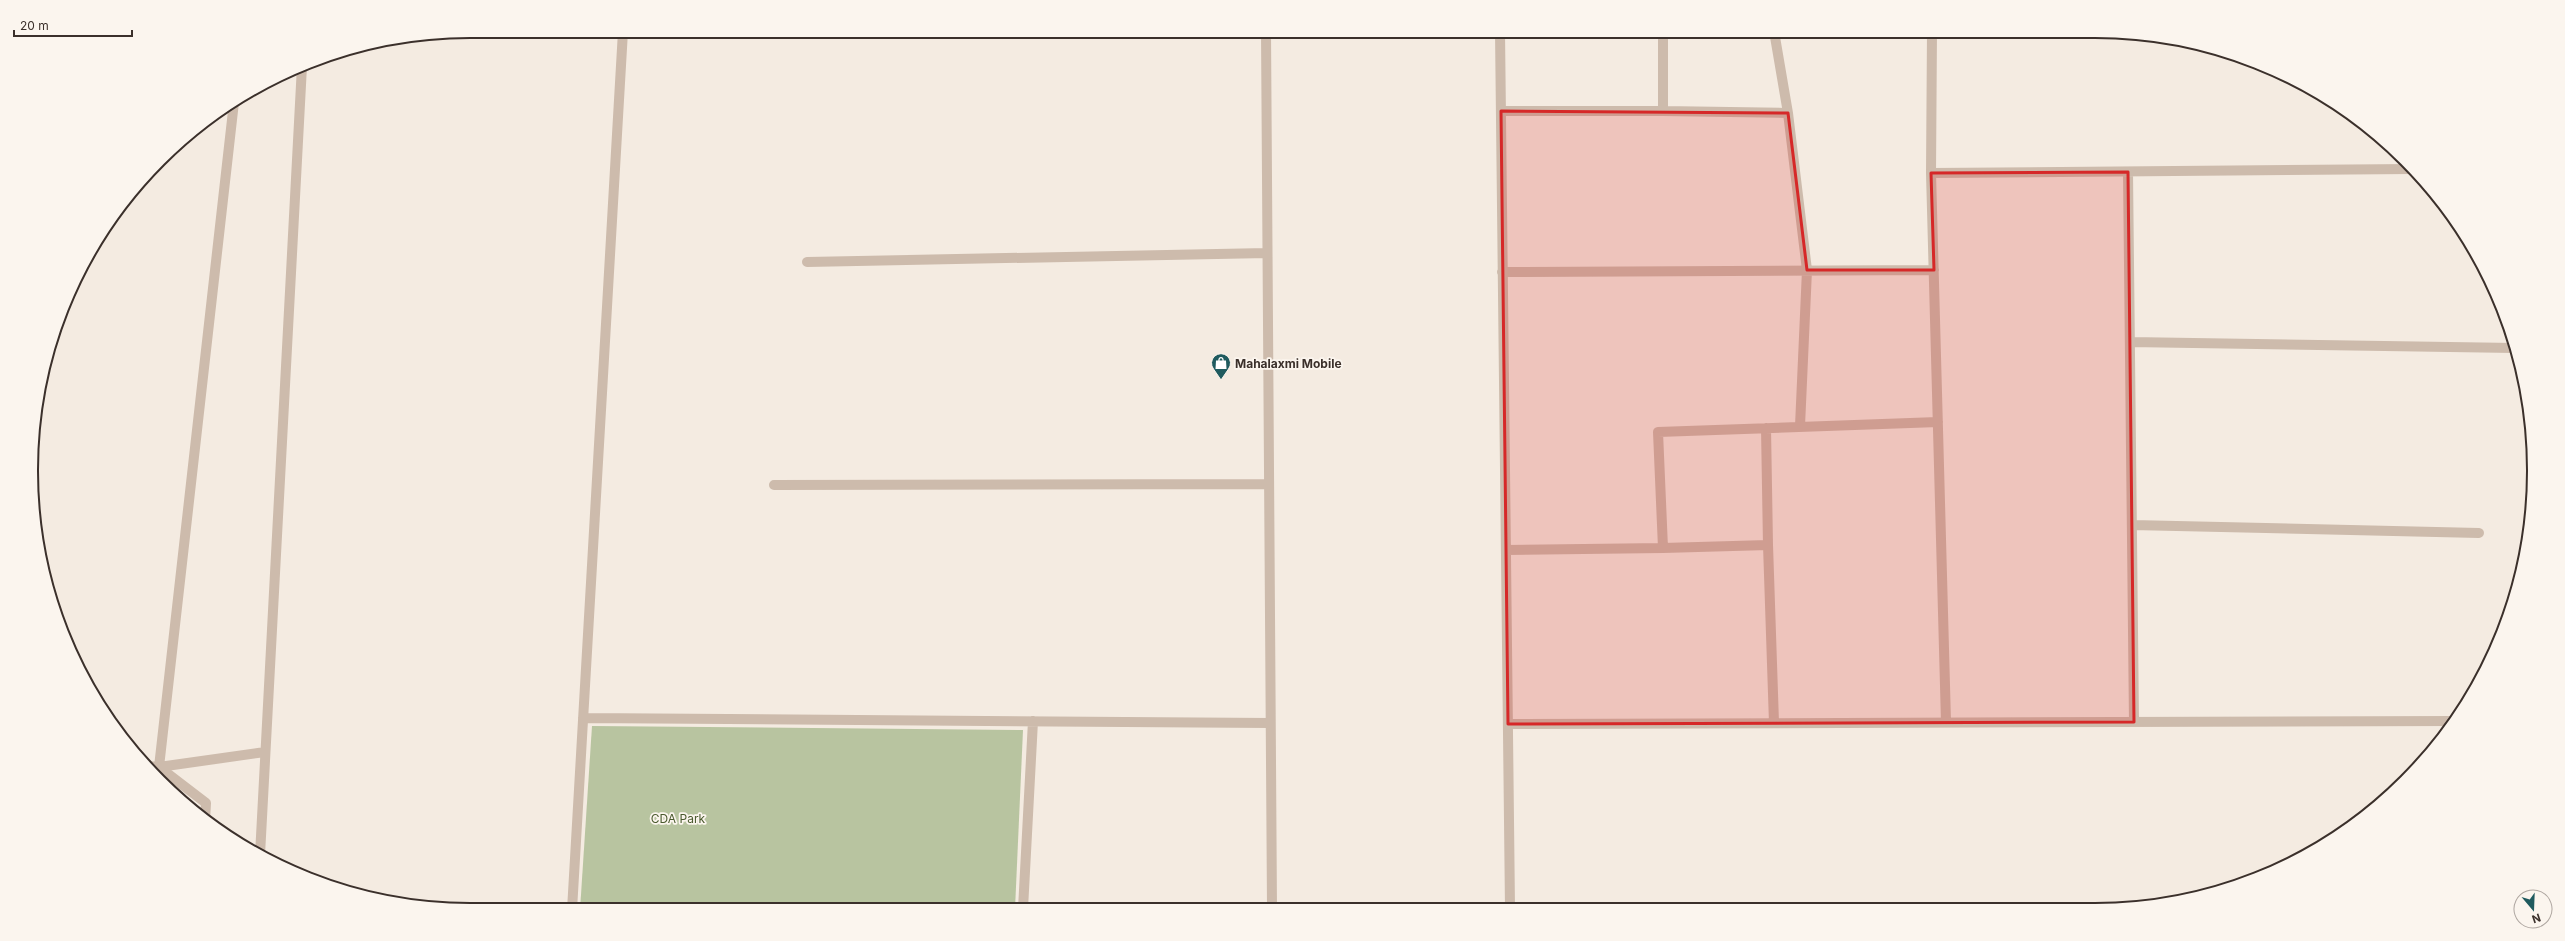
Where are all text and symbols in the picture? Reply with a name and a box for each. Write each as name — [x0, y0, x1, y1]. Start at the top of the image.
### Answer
scale bar — [14, 12, 132, 38]
text: 20 m — [20, 18, 49, 33]
shop icon: Mahalaxmi Mobile — [1210, 352, 1232, 380]
place label: Mahalaxmi Mobile — [1235, 356, 1342, 371]
park label: CDA Park — [651, 811, 706, 826]
north arrow — [2513, 889, 2553, 929]
text: N — [2530, 910, 2543, 926]

